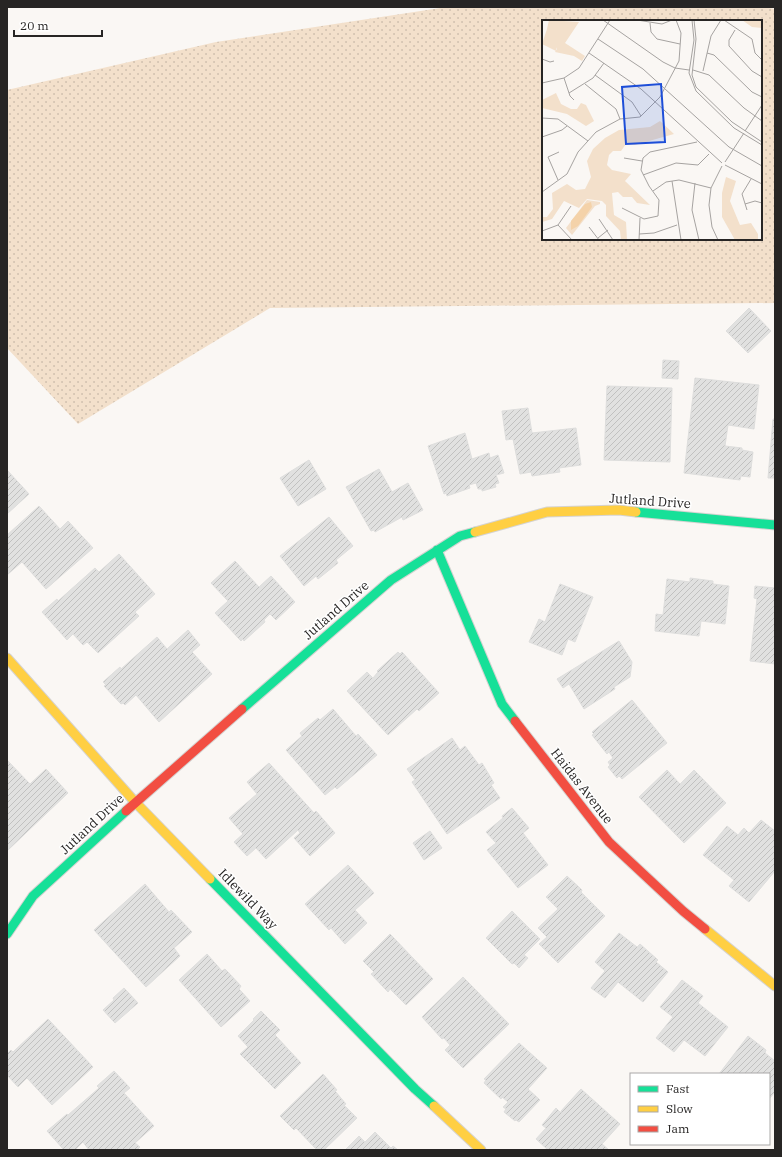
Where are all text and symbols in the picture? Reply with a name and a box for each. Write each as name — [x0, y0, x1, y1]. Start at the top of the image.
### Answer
scale bar — [14, 12, 102, 38]
text: 20 m — [20, 18, 49, 33]
inset map — [542, 20, 762, 240]
street label: Jutland Drive — [609, 490, 691, 512]
street label: Jutland Drive — [300, 577, 372, 643]
street label: Haidas Avenue — [547, 745, 617, 827]
street label: Jutland Drive — [56, 790, 128, 858]
street label: Idlewild Way — [215, 865, 281, 933]
legend — [630, 1073, 770, 1145]
text: Fast — [666, 1081, 690, 1096]
text: Slow — [666, 1101, 693, 1116]
text: Jam — [666, 1121, 690, 1136]

